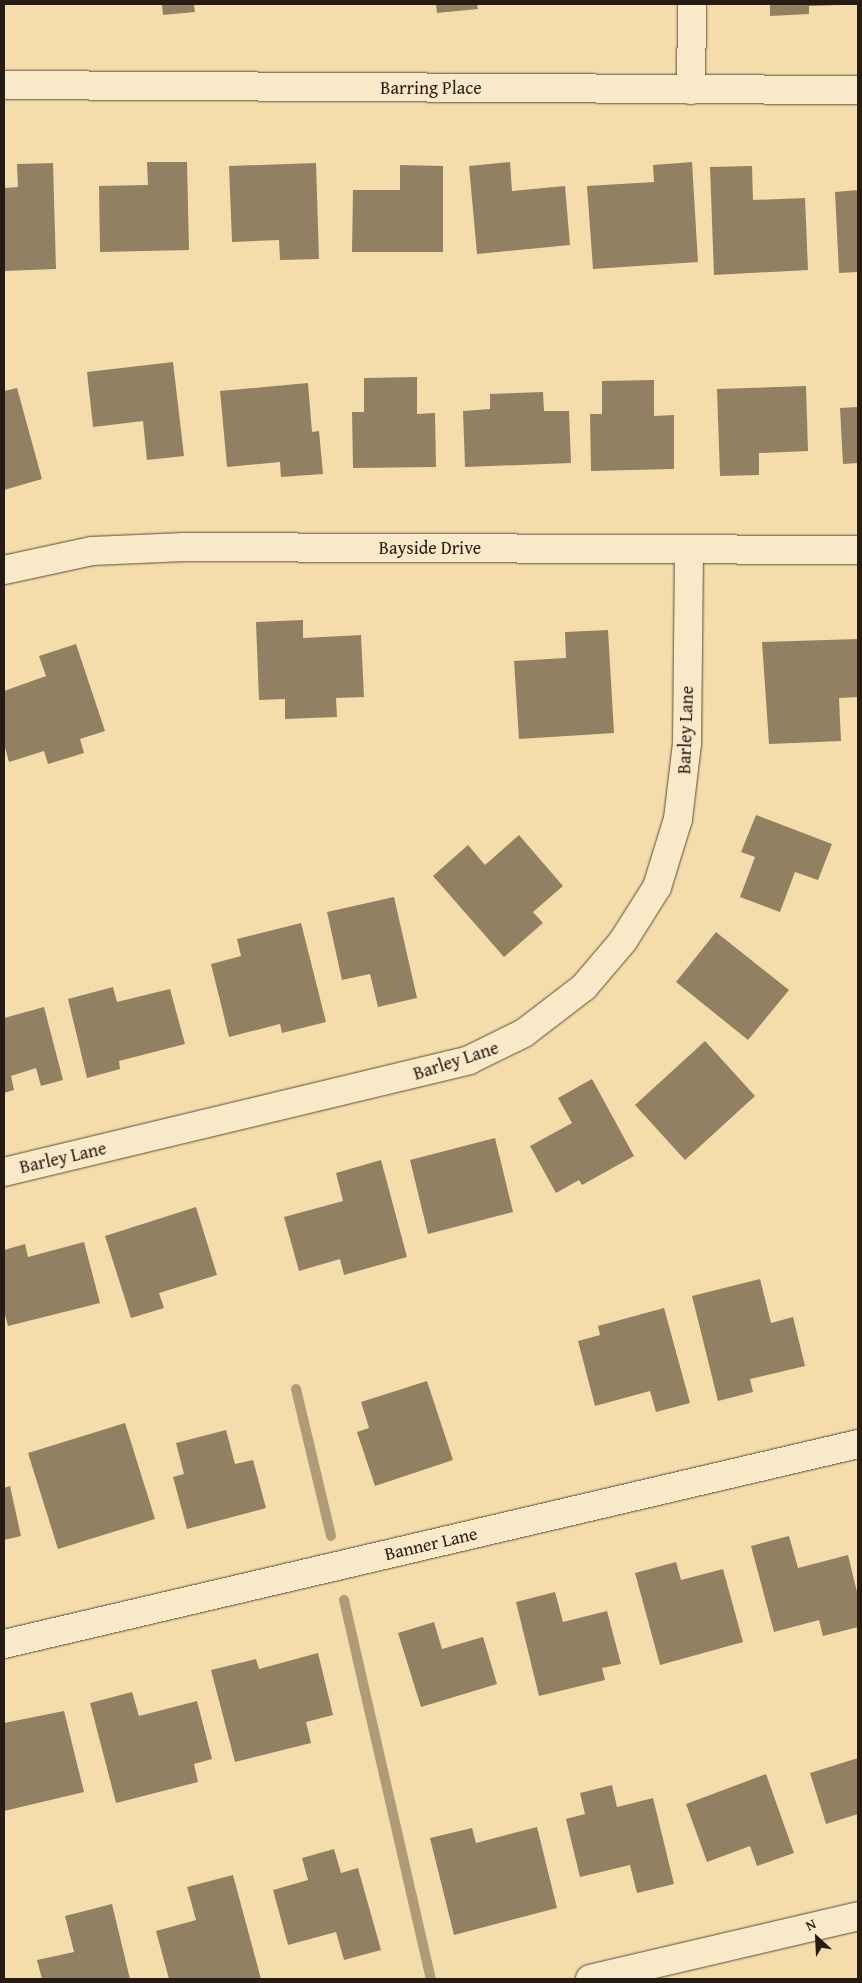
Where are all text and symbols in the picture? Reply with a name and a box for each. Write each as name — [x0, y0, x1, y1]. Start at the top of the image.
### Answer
street label: Barring Place — [380, 77, 482, 99]
street label: Bayside Drive — [379, 537, 481, 559]
street label: Barley Lane — [674, 685, 698, 775]
street label: Barley Lane — [411, 1037, 501, 1085]
street label: Barley Lane — [18, 1138, 108, 1178]
street label: Banner Lane — [382, 1523, 480, 1565]
north arrow — [792, 1913, 842, 1963]
text: N — [802, 1913, 819, 1935]

